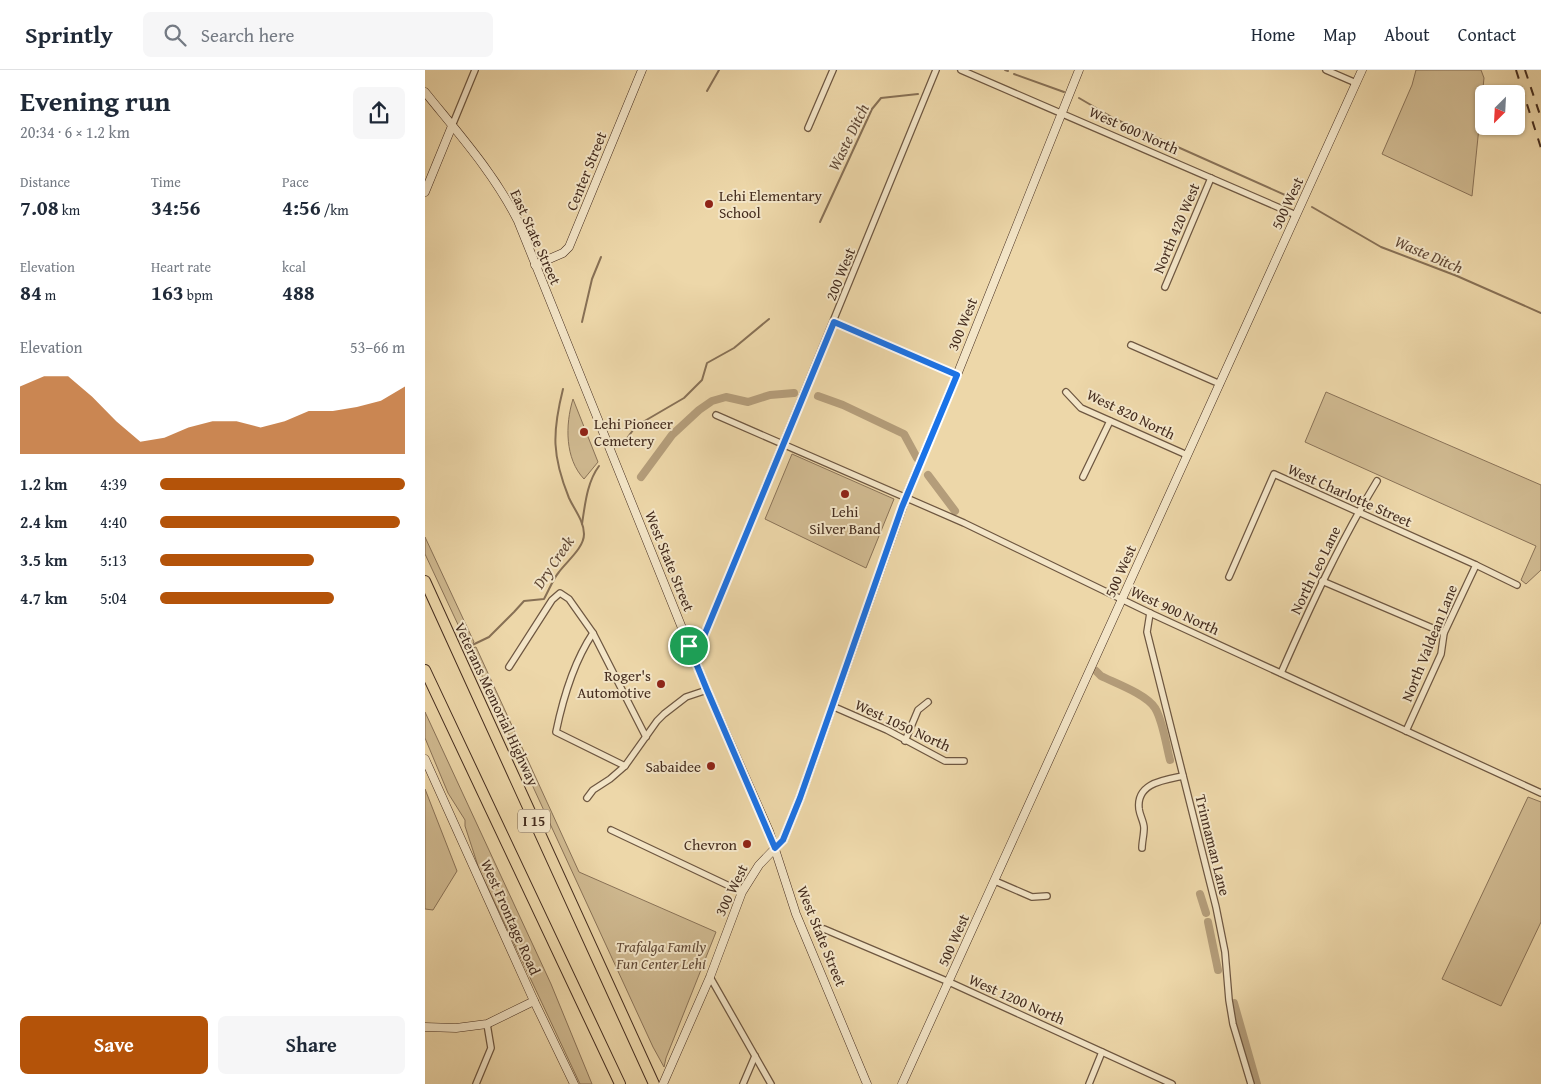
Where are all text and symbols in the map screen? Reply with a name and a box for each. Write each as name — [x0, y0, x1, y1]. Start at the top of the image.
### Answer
search box — [143, 12, 493, 57]
text: Sprintly — [25, 17, 113, 52]
icon: search — [161, 21, 189, 49]
text: Search here — [201, 21, 294, 49]
text: Home — [1251, 21, 1295, 48]
text: Map — [1323, 21, 1356, 48]
text: About — [1384, 21, 1430, 48]
text: Contact — [1458, 21, 1516, 48]
text: Evening run — [20, 80, 171, 121]
north arrow — [1475, 85, 1525, 135]
map controls — [1475, 85, 1525, 135]
button: share — [353, 87, 405, 139]
water label: Waste Ditch — [821, 99, 875, 175]
street label: West 600 North — [1086, 101, 1183, 159]
text: 20:34 · 6 × 1.2 km — [20, 120, 130, 144]
street label: Center Street — [561, 128, 612, 214]
text: Distance — [20, 172, 70, 192]
text: Time — [151, 172, 181, 192]
text: Pace — [282, 172, 309, 192]
street label: 500 West — [1266, 173, 1309, 233]
street label: North 420 West — [1148, 179, 1205, 276]
place label: Lehi Elementary School — [719, 185, 822, 223]
street label: East State Street — [506, 186, 567, 289]
text: 7.08 — [20, 192, 59, 223]
text: 34:56 — [151, 192, 200, 223]
text: 4:56 — [282, 192, 321, 223]
marker: Lehi Elementary School — [703, 198, 715, 210]
text: km — [59, 200, 80, 220]
text: /km — [321, 200, 349, 220]
water label: Waste Ditch — [1391, 229, 1467, 279]
street label: 200 West — [820, 244, 860, 304]
text: Elevation — [20, 257, 75, 277]
text: Heart rate — [151, 257, 211, 277]
text: kcal — [282, 257, 306, 277]
text: 84 — [20, 277, 42, 308]
text: 163 — [151, 277, 184, 308]
text: 488 — [282, 277, 315, 308]
text: m — [42, 285, 56, 305]
text: bpm — [184, 285, 213, 305]
street label: 300 West — [942, 294, 982, 354]
text: Elevation — [20, 335, 83, 359]
text: 53–66 m — [350, 335, 405, 359]
street label: West 820 North — [1083, 384, 1179, 445]
place label: Lehi Pioneer Cemetery — [594, 413, 673, 451]
marker: Lehi Pioneer Cemetery — [578, 426, 590, 438]
street label: West Charlotte Street — [1284, 458, 1416, 532]
text: 1.2 km — [20, 472, 67, 496]
text: 4:39 — [100, 472, 127, 496]
marker: Lehi Silver Band — [839, 488, 851, 500]
place label: Lehi Silver Band — [809, 501, 881, 539]
street label: West State Street — [640, 507, 700, 615]
text: 2.4 km — [20, 510, 67, 534]
text: 4:40 — [100, 510, 127, 534]
street label: North Leo Lane — [1285, 522, 1345, 618]
water label: Dry Creek — [526, 530, 580, 594]
street label: 500 West — [1099, 541, 1141, 601]
text: 3.5 km — [20, 548, 67, 572]
text: 5:13 — [100, 548, 127, 572]
street label: West 900 North — [1127, 580, 1223, 640]
street label: North Valdean Lane — [1396, 581, 1462, 705]
text: 4.7 km — [20, 586, 67, 610]
text: 5:04 — [100, 586, 127, 610]
street label: Veterans Memorial Highway — [450, 619, 544, 790]
pin — [668, 625, 710, 667]
icon: arrive — [675, 632, 703, 660]
place label: Roger's Automotive — [577, 665, 651, 703]
marker: Roger's Automotive — [655, 678, 667, 690]
street label: West 1050 North — [852, 694, 955, 757]
place label: Sabaidee — [645, 756, 701, 777]
marker: Sabaidee — [705, 760, 717, 772]
street label: Trinnaman Lane — [1190, 792, 1236, 898]
road number: I 15 — [518, 809, 550, 832]
place label: Chevron — [684, 834, 738, 855]
marker: Chevron — [741, 838, 753, 850]
street label: West Frontage Road — [476, 856, 546, 978]
street label: 300 West — [709, 860, 753, 920]
street label: West State Street — [792, 882, 852, 990]
street label: 500 West — [932, 910, 974, 970]
park label: Trafalga Family Fun Center Lehi — [615, 936, 706, 974]
street label: West 1200 North — [966, 968, 1069, 1030]
button: Save — [20, 1016, 208, 1074]
button: Share — [218, 1016, 405, 1074]

